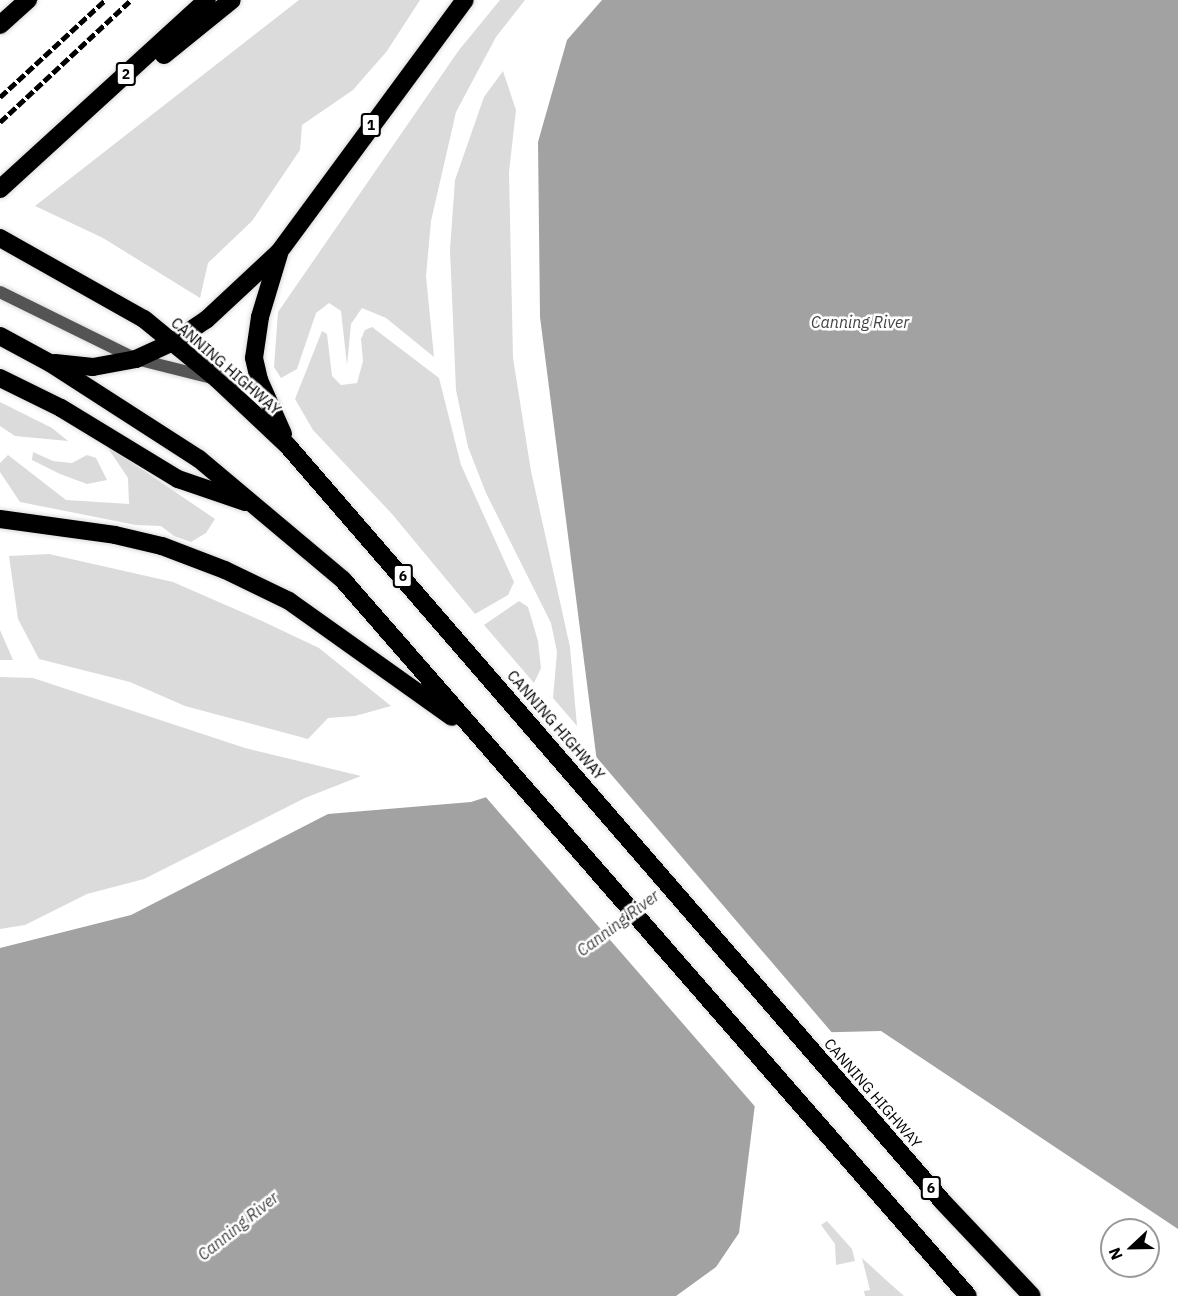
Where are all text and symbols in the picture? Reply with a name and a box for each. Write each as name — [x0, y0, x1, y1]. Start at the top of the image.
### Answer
road number: 2 — [116, 63, 136, 85]
road number: 1 — [360, 114, 382, 136]
water label: Canning River — [811, 312, 909, 332]
street label: CANNING HIGHWAY — [168, 314, 284, 418]
road number: 6 — [392, 565, 414, 587]
street label: CANNING HIGHWAY — [504, 667, 608, 783]
water label: Canning River — [573, 886, 663, 960]
street label: CANNING HIGHWAY — [821, 1035, 925, 1151]
road number: 6 — [920, 1177, 942, 1199]
water label: Canning River — [194, 1188, 282, 1264]
north arrow — [1100, 1218, 1160, 1278]
text: N — [1104, 1245, 1127, 1263]

